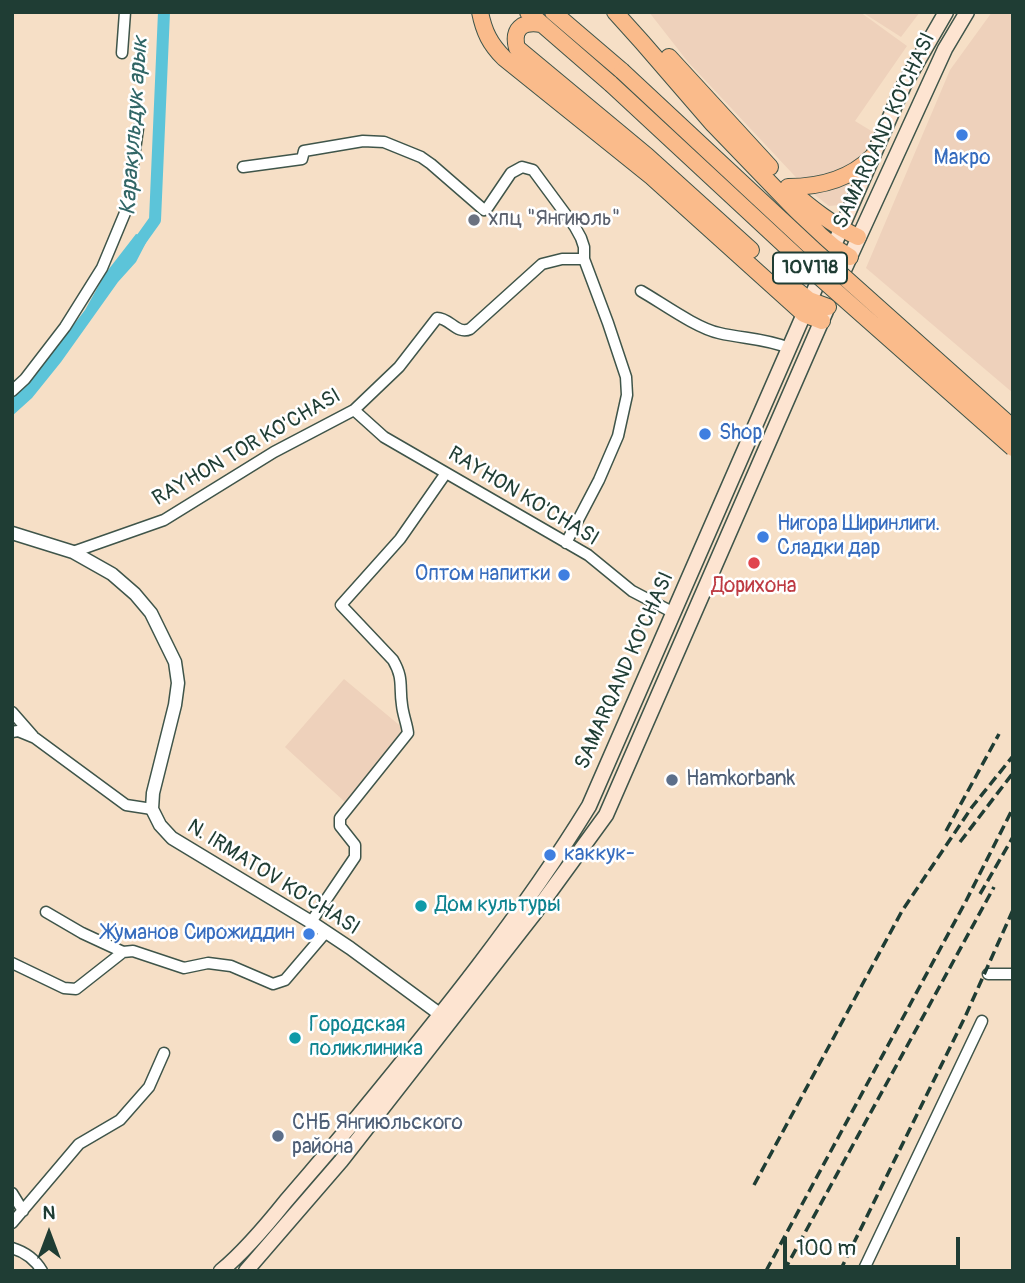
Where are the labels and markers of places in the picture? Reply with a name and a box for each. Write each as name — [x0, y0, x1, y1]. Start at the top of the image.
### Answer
marker: Макро — [954, 127, 970, 143]
place label: Макро — [934, 146, 990, 172]
place label: хпц "Янгиюль" — [488, 207, 620, 233]
marker: хпц "Янгиюль" — [466, 212, 482, 228]
place label: Shop — [719, 421, 762, 447]
marker: Shop — [697, 426, 713, 442]
place label: Нигора Ширинлиги. Сладки дар — [777, 512, 940, 562]
marker: Нигора Ширинлиги. Сладки дар — [755, 529, 771, 545]
marker: Дорихона — [746, 555, 762, 571]
place label: Оптом напитки — [415, 562, 550, 588]
marker: Оптом напитки — [556, 567, 572, 583]
place label: Дорихона — [711, 574, 797, 600]
place label: Hamkorbank — [686, 767, 795, 793]
marker: Hamkorbank — [664, 772, 680, 788]
place label: каккук- — [564, 842, 635, 868]
marker: каккук- — [542, 847, 558, 863]
place label: Дом культуры — [435, 893, 561, 919]
marker: Дом культуры — [413, 898, 429, 914]
place label: Жуманов Сирожиддин — [102, 921, 295, 947]
marker: Жуманов Сирожиддин — [301, 926, 317, 942]
place label: Городская поликлиника — [309, 1013, 423, 1063]
marker: Городская поликлиника — [287, 1030, 303, 1046]
place label: СНБ Янгиюльского района — [292, 1111, 463, 1161]
marker: СНБ Янгиюльского района — [270, 1128, 286, 1144]

